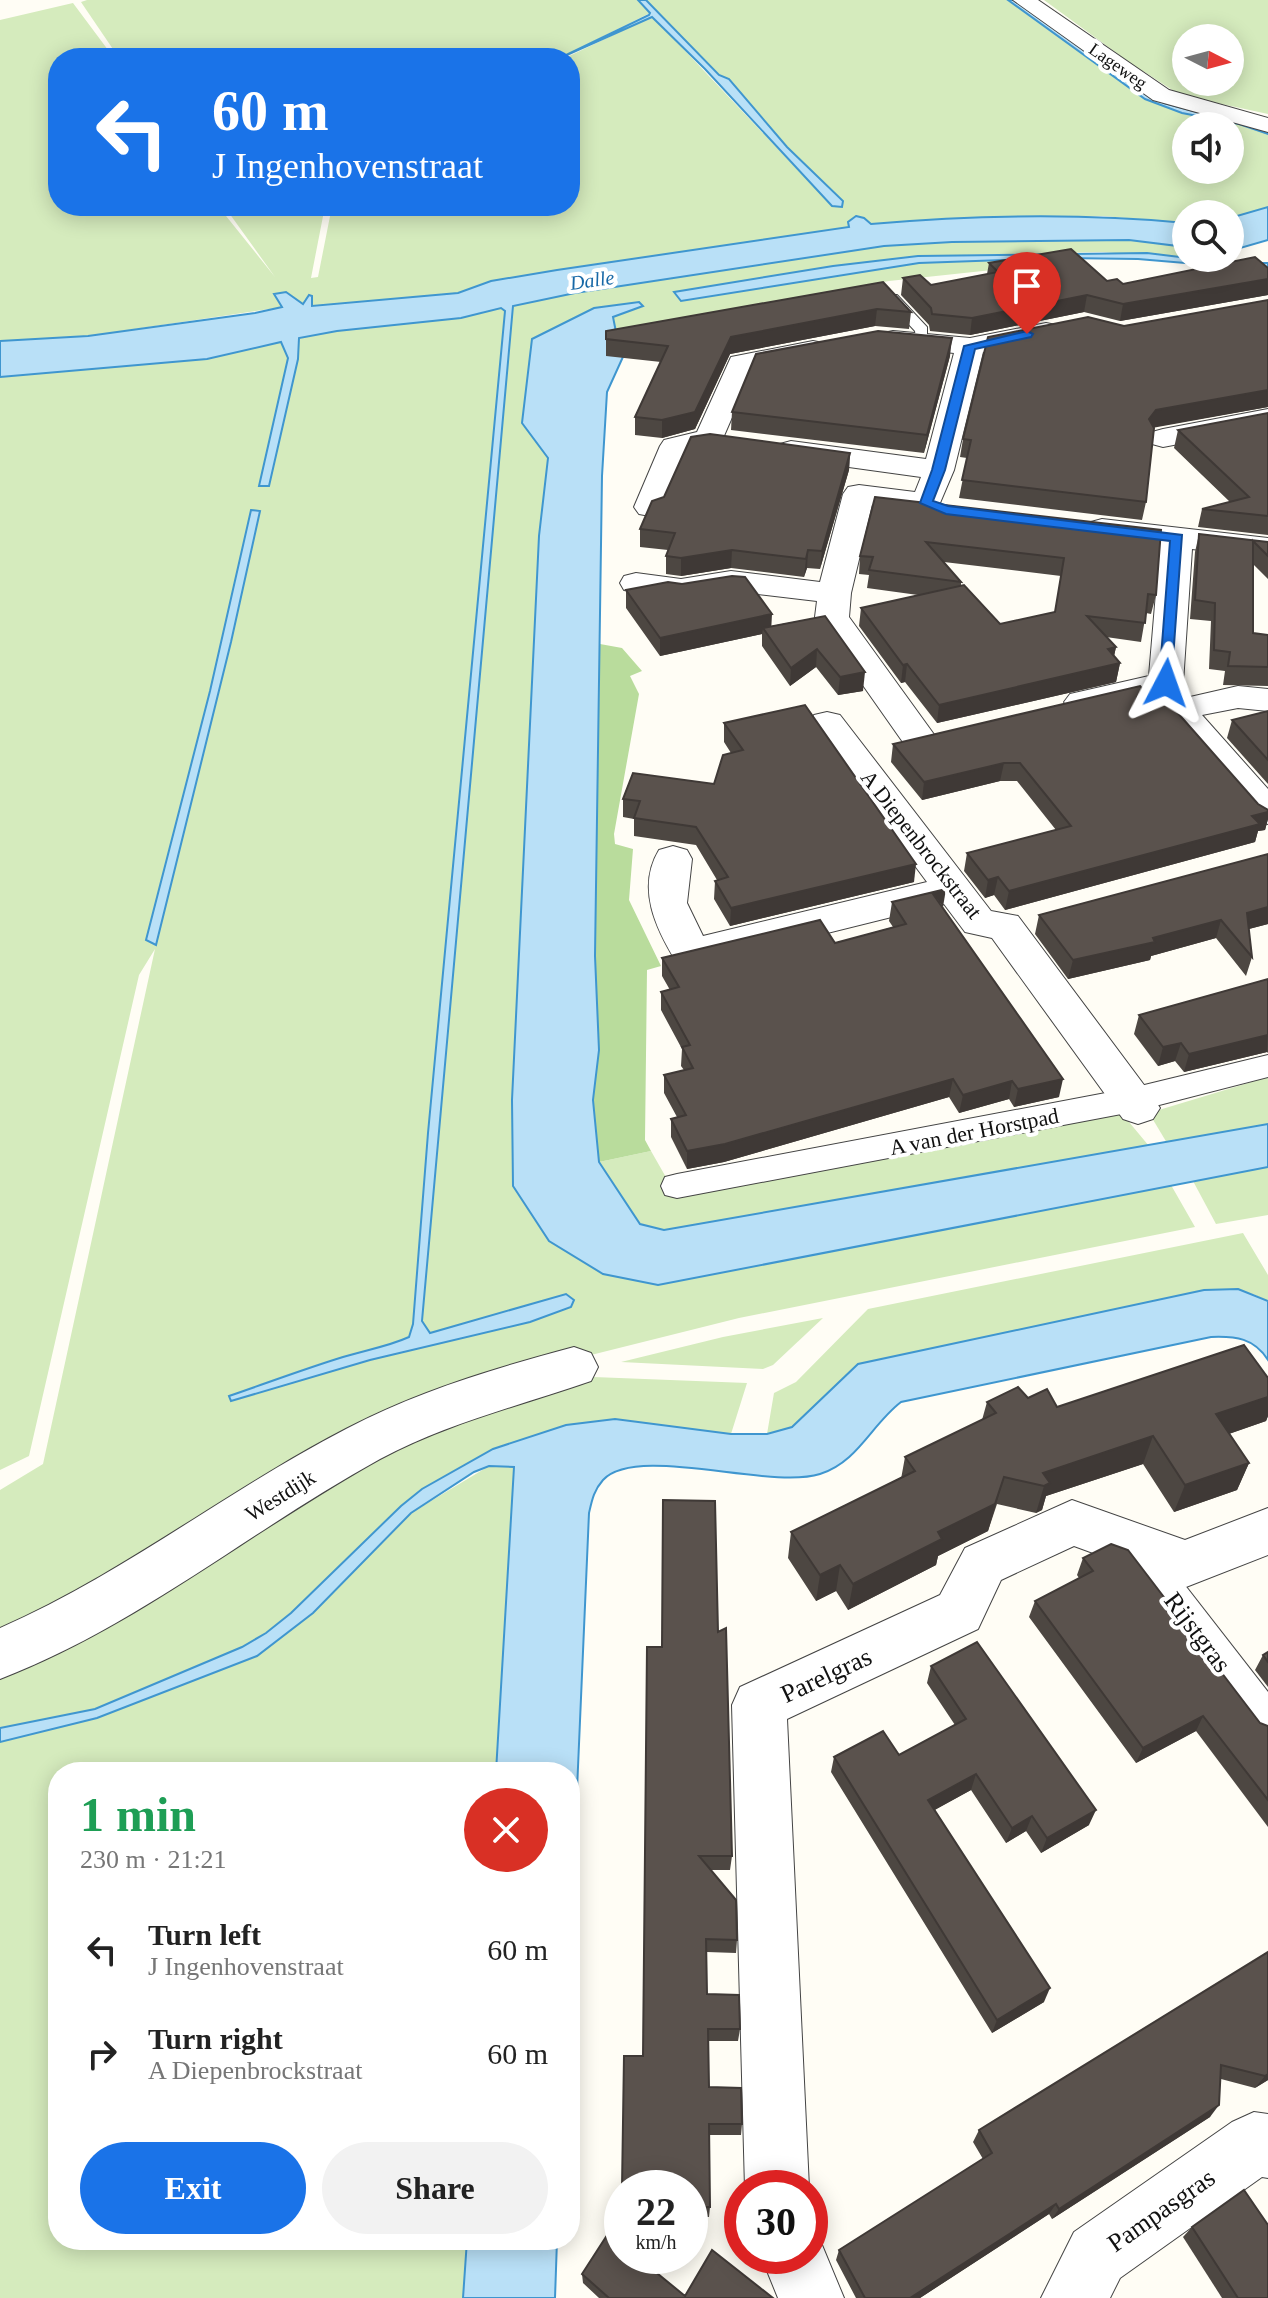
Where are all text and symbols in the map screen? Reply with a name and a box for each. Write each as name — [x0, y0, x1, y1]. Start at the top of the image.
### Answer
north arrow — [1172, 24, 1244, 96]
map controls — [1172, 24, 1244, 272]
street label: Lageweg — [1085, 39, 1151, 93]
icon: left — [80, 80, 184, 184]
text: 60 m — [212, 80, 329, 142]
button: sound — [1172, 112, 1244, 184]
text: J Ingenhovenstraat — [212, 146, 483, 186]
button: search — [1172, 200, 1244, 272]
pin — [993, 252, 1061, 334]
icon: arrive — [1005, 264, 1049, 308]
water label: Dalle — [567, 266, 616, 294]
position arrow — [1124, 641, 1208, 725]
street label: A Diepenbrockstraat — [856, 765, 987, 923]
street label: A van der Horstpad — [887, 1103, 1061, 1160]
street label: Westdijk — [241, 1464, 320, 1527]
street label: Rijstgras — [1158, 1587, 1237, 1678]
street label: Parelgras — [776, 1642, 876, 1709]
text: 1 min — [80, 1788, 196, 1841]
button: close — [464, 1788, 548, 1872]
text: 230 m · 21:21 — [80, 1845, 227, 1874]
text: Turn left — [148, 1918, 261, 1951]
icon: left — [80, 1928, 124, 1972]
text: 60 m — [487, 1933, 548, 1966]
text: J Ingenhovenstraat — [148, 1952, 344, 1981]
text: Turn right — [148, 2022, 283, 2055]
icon: right — [80, 2032, 124, 2076]
text: 60 m — [487, 2037, 548, 2070]
text: A Diepenbrockstraat — [148, 2056, 362, 2085]
button: Exit — [80, 2142, 306, 2234]
button: Share — [322, 2142, 548, 2234]
street label: Pampasgras — [1102, 2163, 1220, 2258]
speed limit sign: 30 — [724, 2170, 828, 2274]
text: 22 — [636, 2189, 676, 2234]
text: km/h — [635, 2231, 677, 2253]

